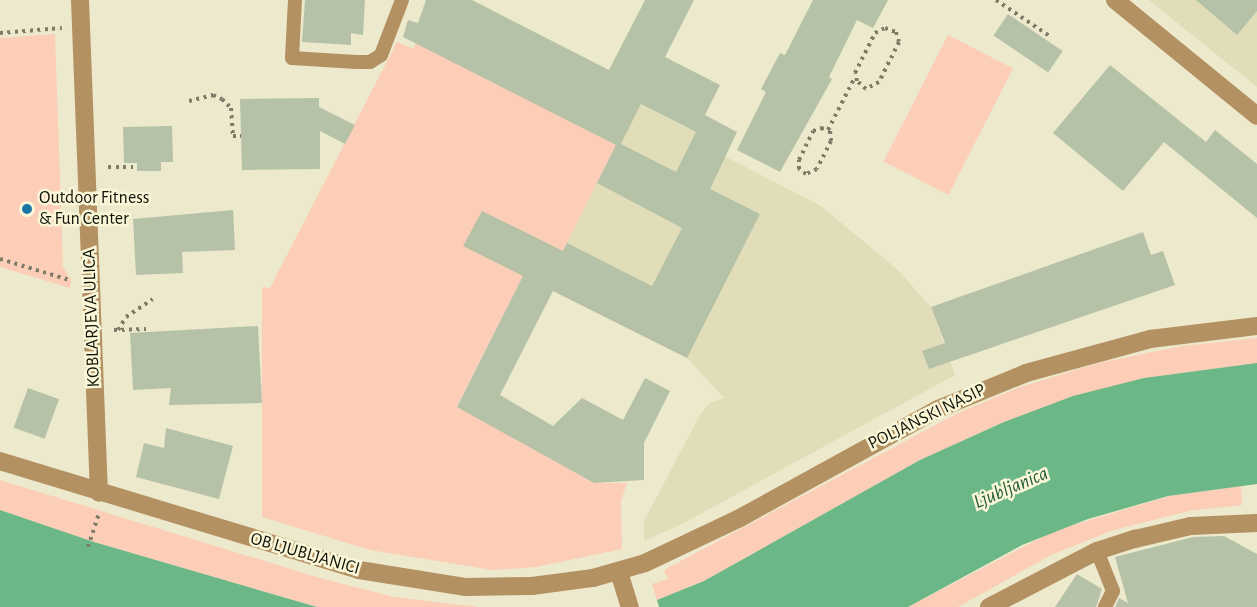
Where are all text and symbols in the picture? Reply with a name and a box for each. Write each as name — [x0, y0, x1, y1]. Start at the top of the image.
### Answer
place label: Outdoor Fitness & Fun Center — [39, 188, 150, 230]
marker: Outdoor Fitness & Fun Center — [20, 202, 34, 216]
street label: KOBLARJEVA ULICA — [79, 248, 105, 388]
street label: POLJANSKI NASIP — [865, 379, 989, 455]
water label: Ljubljanica — [970, 462, 1052, 514]
street label: OB LJUBLJANICI — [248, 528, 362, 580]

